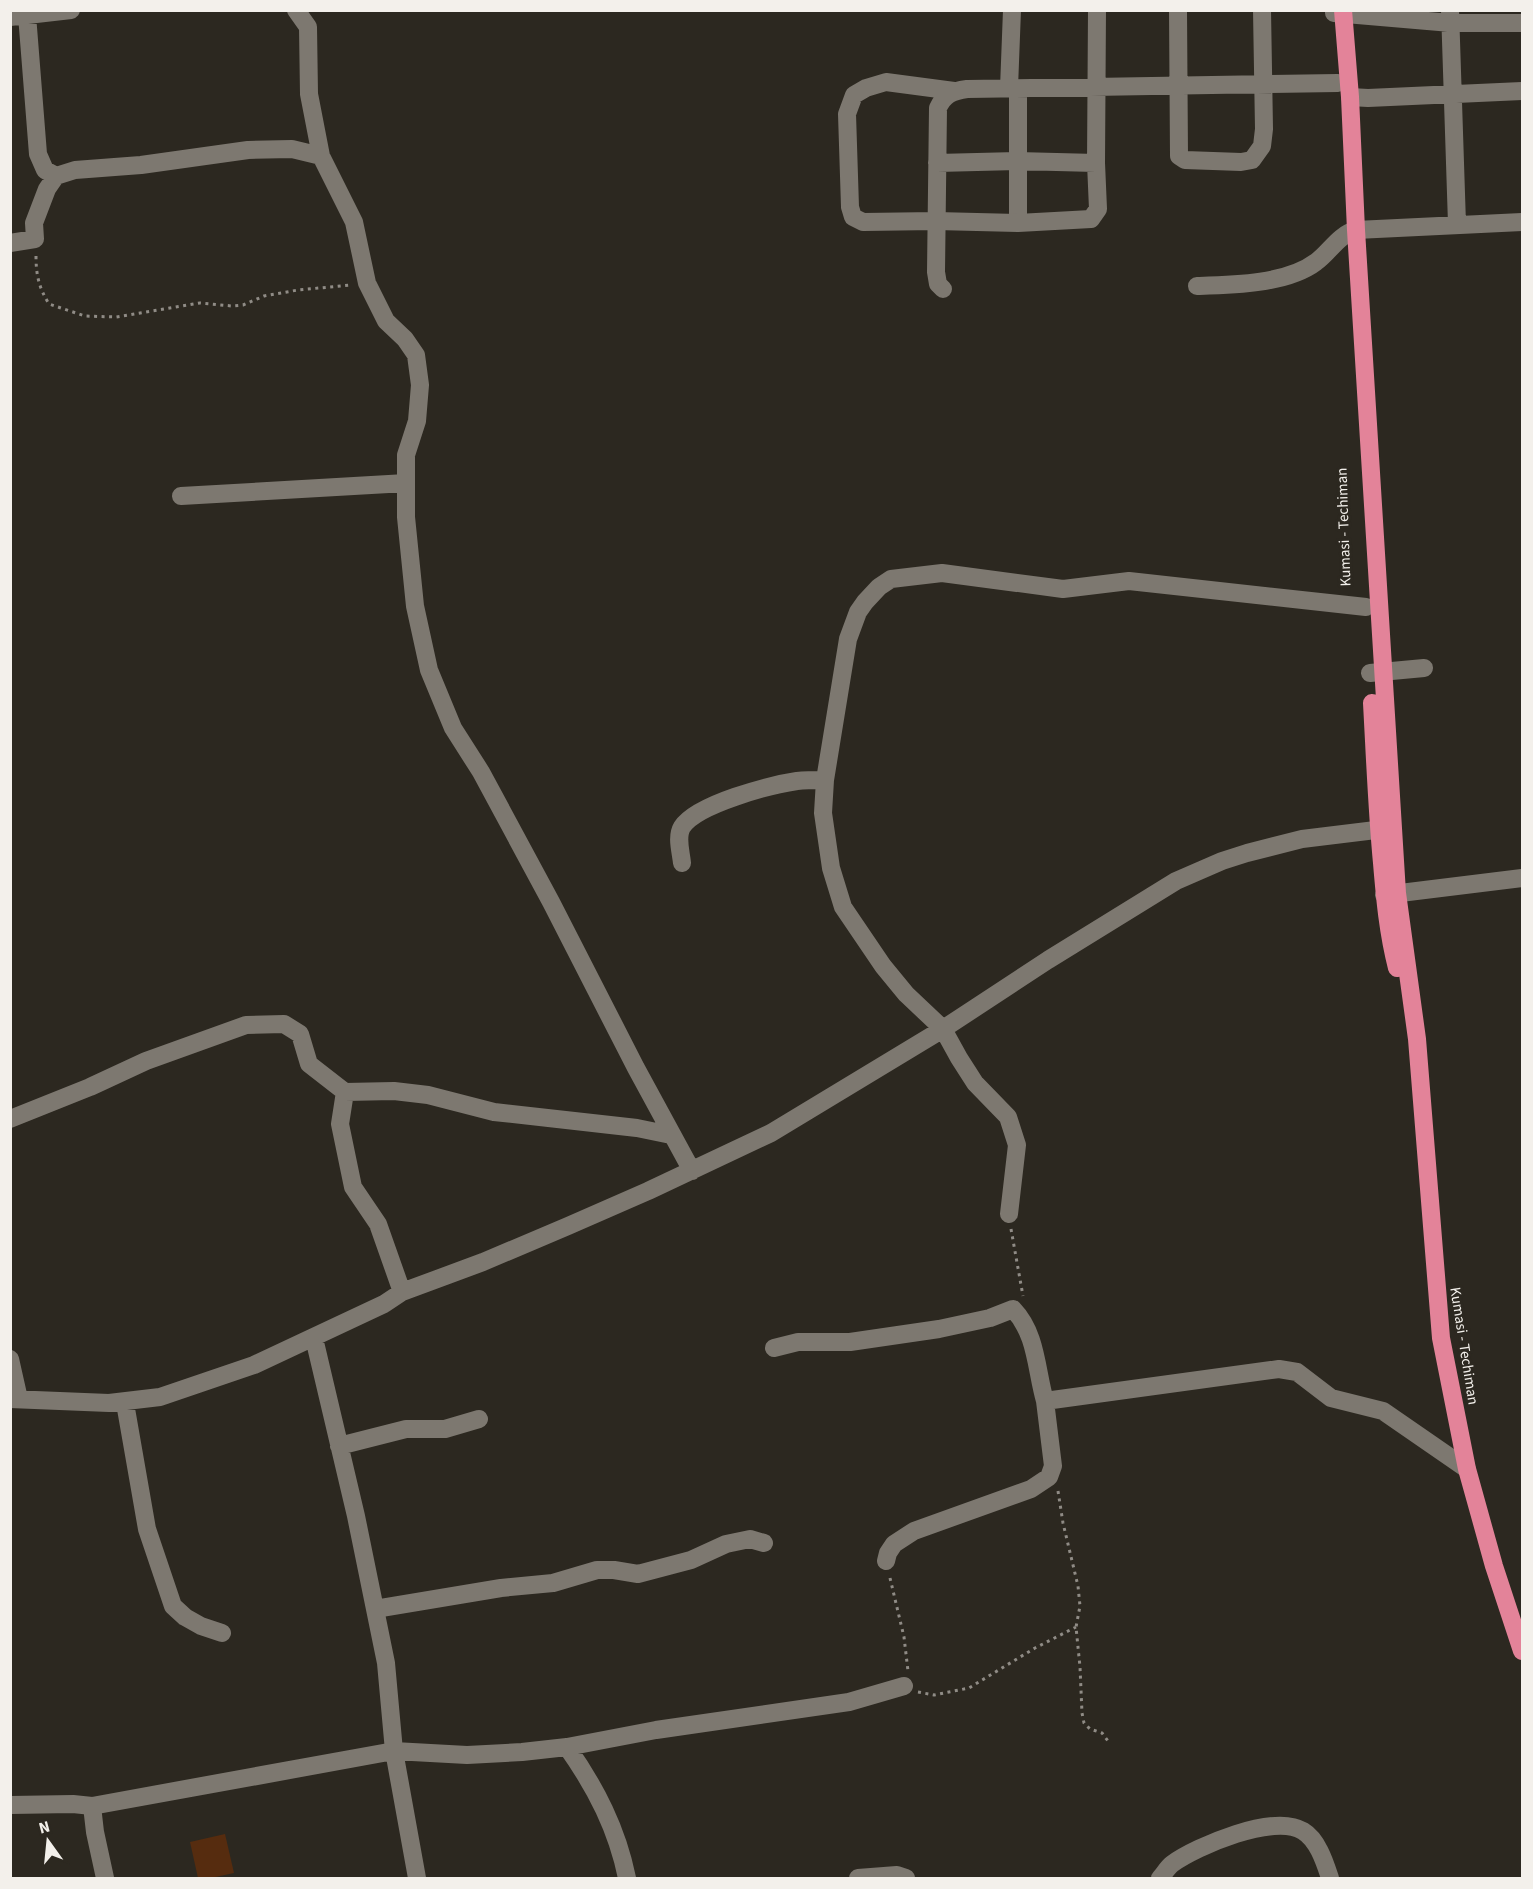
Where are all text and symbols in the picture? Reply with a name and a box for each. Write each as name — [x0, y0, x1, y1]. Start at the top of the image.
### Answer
street label: Kumasi - Techiman — [1331, 467, 1357, 587]
street label: Kumasi - Techiman — [1444, 1286, 1484, 1406]
north arrow — [18, 1811, 78, 1871]
text: N — [36, 1815, 52, 1839]

